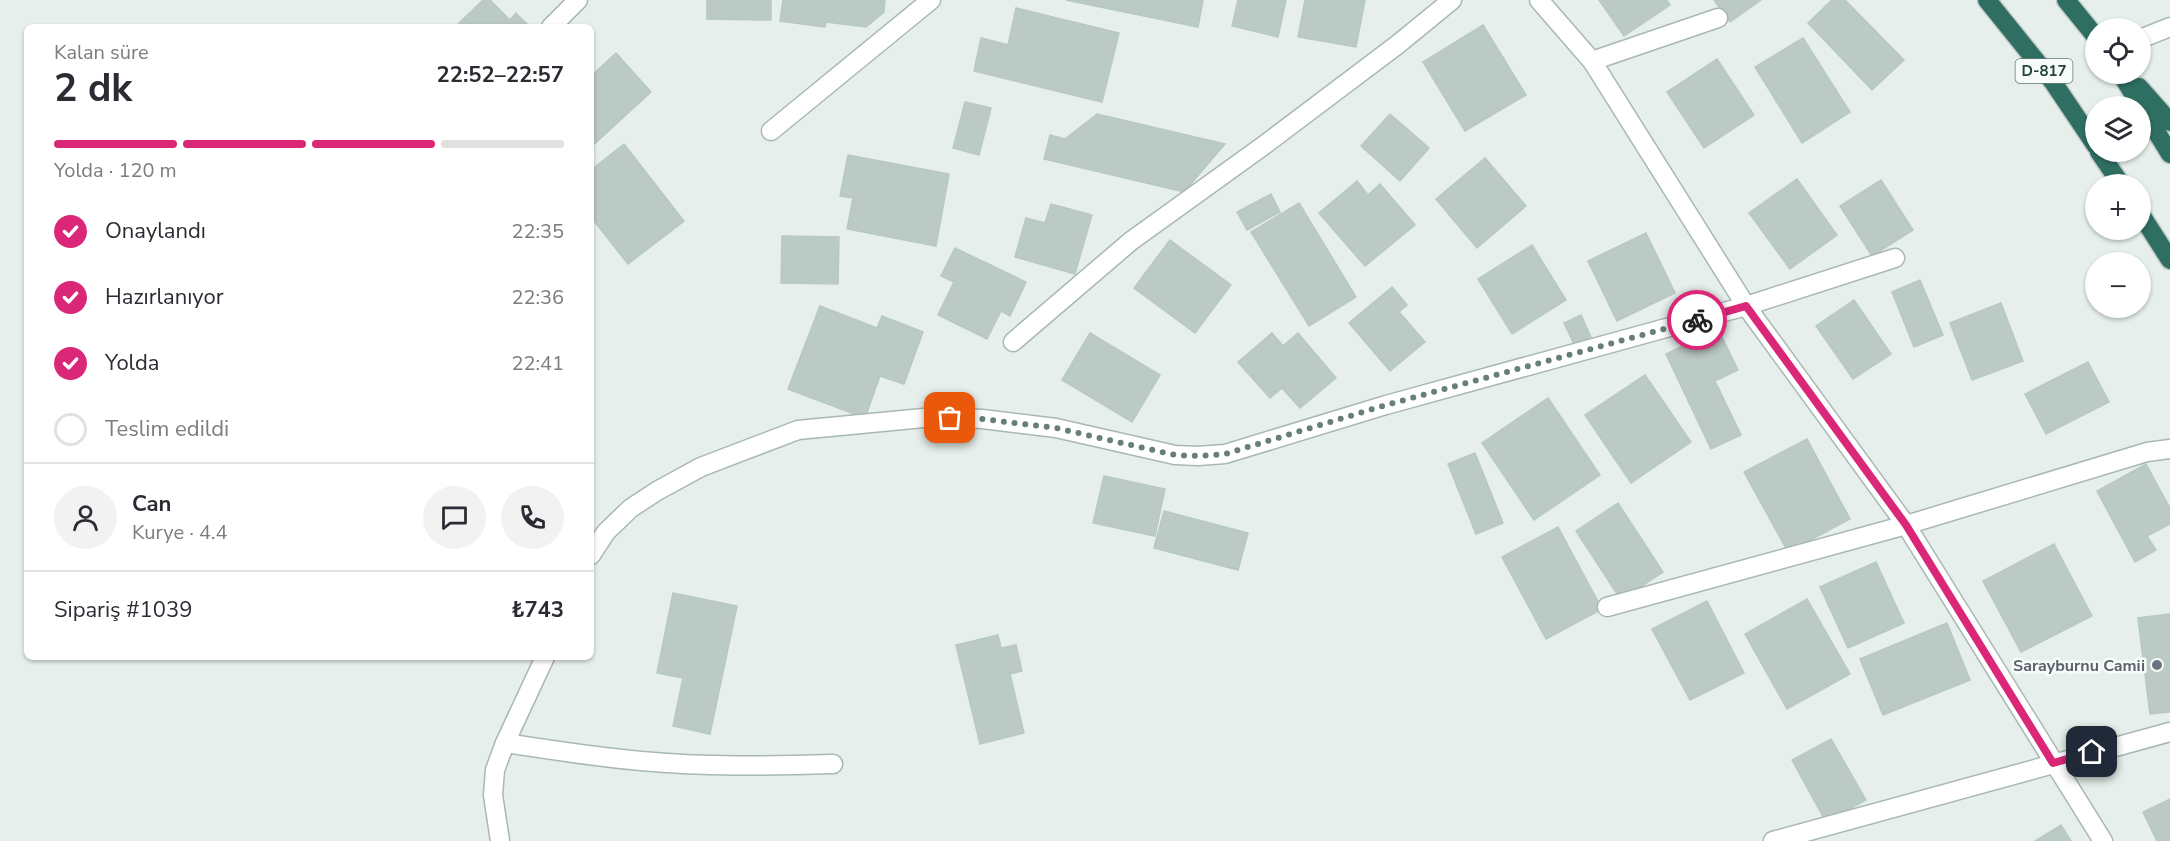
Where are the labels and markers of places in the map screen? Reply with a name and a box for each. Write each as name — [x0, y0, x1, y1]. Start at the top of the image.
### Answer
pin — [924, 392, 975, 443]
place label: Sarayburnu Camii — [2013, 655, 2145, 677]
marker: Sarayburnu Camii — [2150, 658, 2164, 672]
pin — [2066, 726, 2117, 777]

